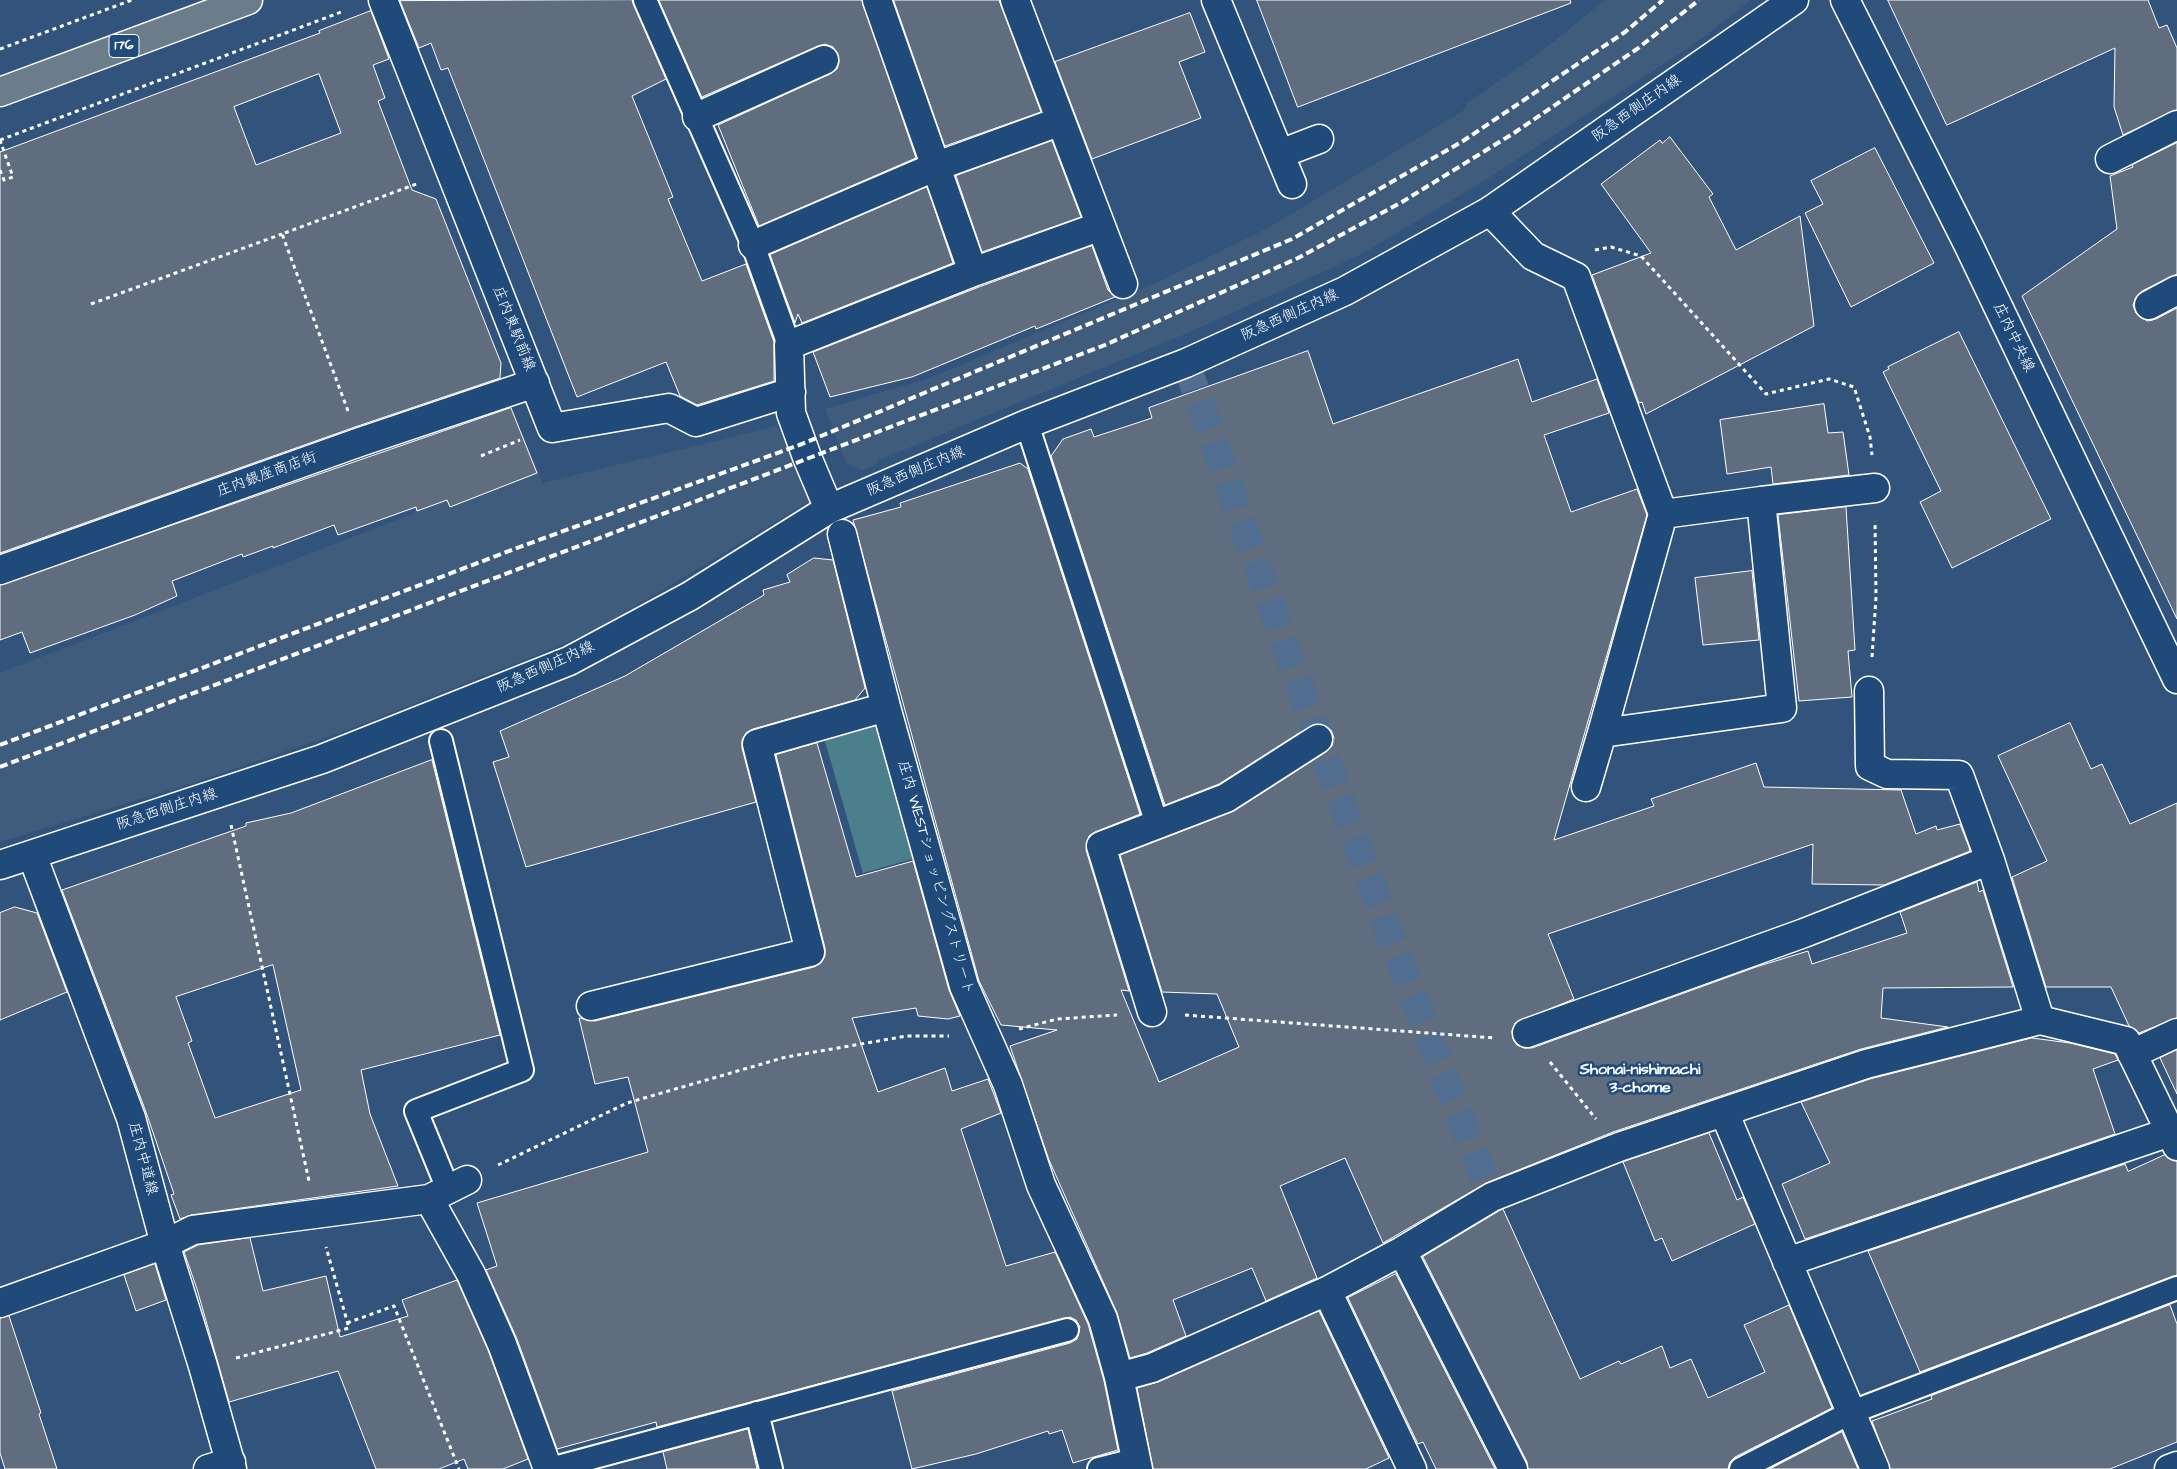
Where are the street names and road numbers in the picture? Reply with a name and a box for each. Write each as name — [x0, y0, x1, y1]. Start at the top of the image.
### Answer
road number: 176 — [109, 34, 139, 58]
street label: 阪急西側庄内線 — [1589, 72, 1685, 146]
street label: 庄内東駅前線 — [488, 284, 538, 374]
street label: 阪急西側庄内線 — [1238, 286, 1342, 346]
street label: 庄内中央線 — [1988, 300, 2038, 376]
street label: 阪急西側庄内線 — [864, 443, 968, 501]
street label: 庄内銀座商店街 — [215, 449, 319, 501]
street label: 阪急西側庄内線 — [494, 638, 598, 698]
street label: 庄内 WESTショッピングストリート — [893, 759, 977, 997]
street label: 阪急西側庄内線 — [114, 785, 220, 835]
street label: 庄内中道線 — [124, 1120, 160, 1198]

